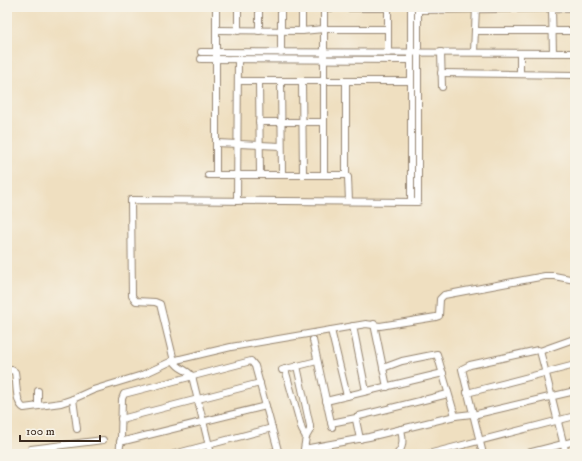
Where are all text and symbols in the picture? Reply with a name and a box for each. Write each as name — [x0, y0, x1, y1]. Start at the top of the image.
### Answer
scale bar — [20, 417, 100, 443]
text: 100 m — [26, 424, 55, 439]

